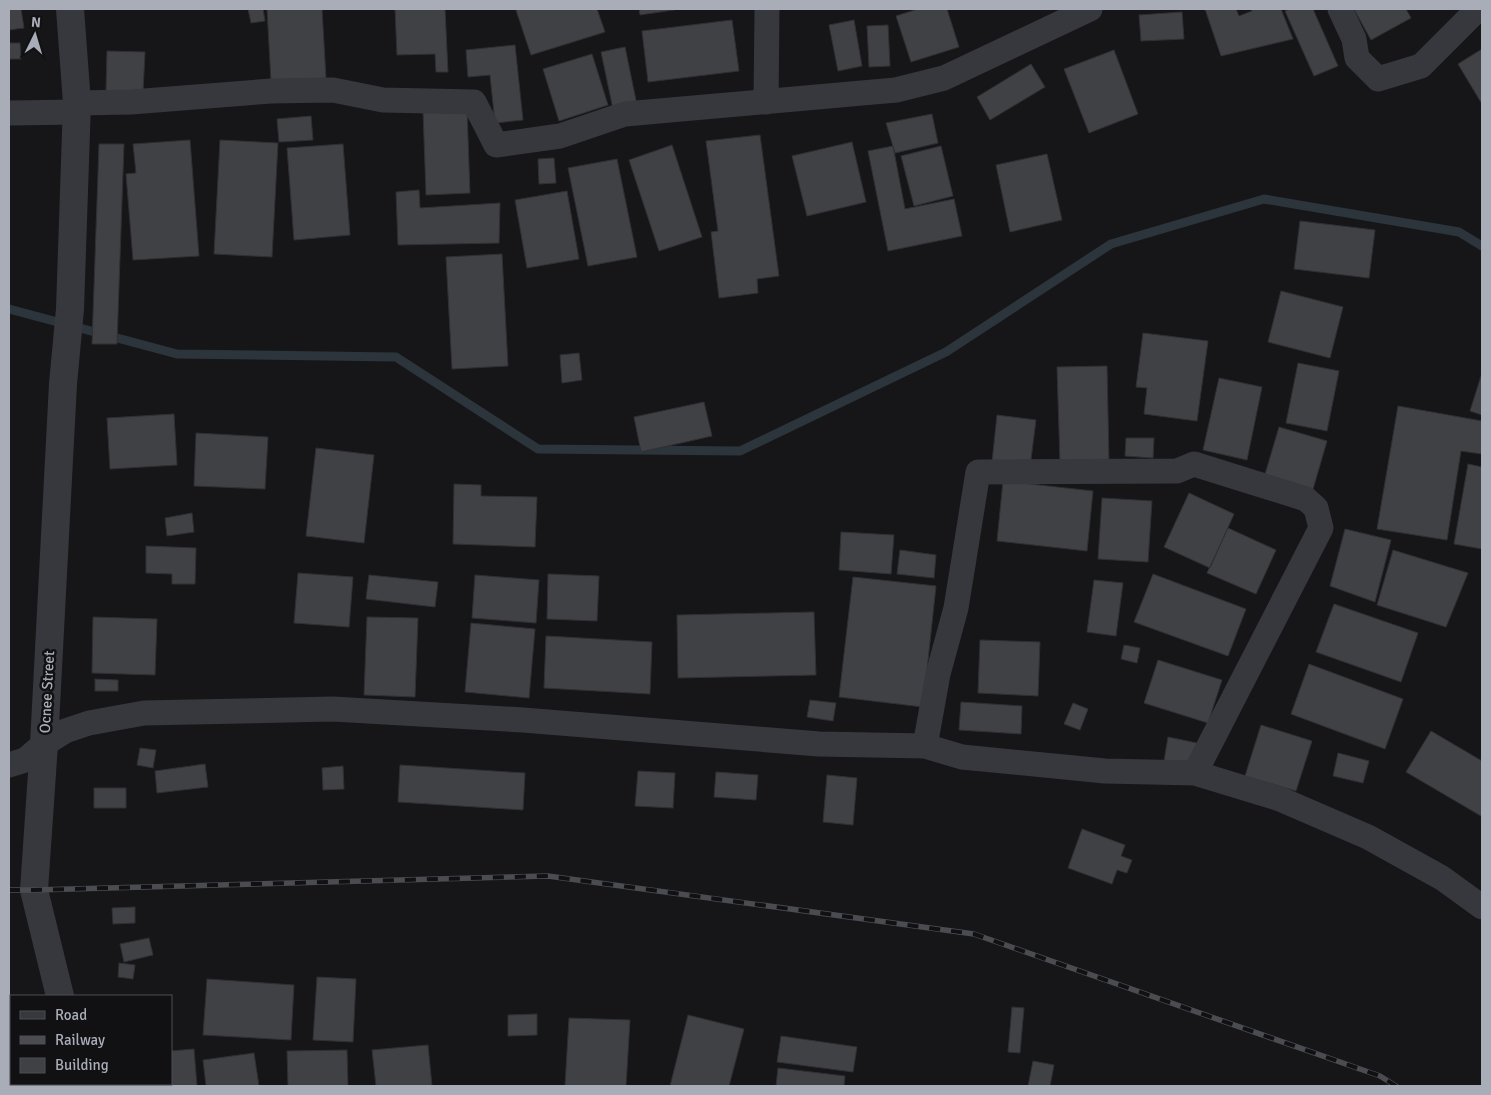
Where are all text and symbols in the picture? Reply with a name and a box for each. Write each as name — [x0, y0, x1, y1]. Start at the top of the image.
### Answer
north arrow — [10, 10, 60, 60]
text: N — [30, 14, 42, 31]
street label: Ocnee Street — [36, 650, 58, 734]
legend — [10, 995, 172, 1085]
text: Road — [55, 1006, 87, 1024]
text: Railway — [55, 1031, 105, 1049]
text: Building — [55, 1056, 109, 1074]

